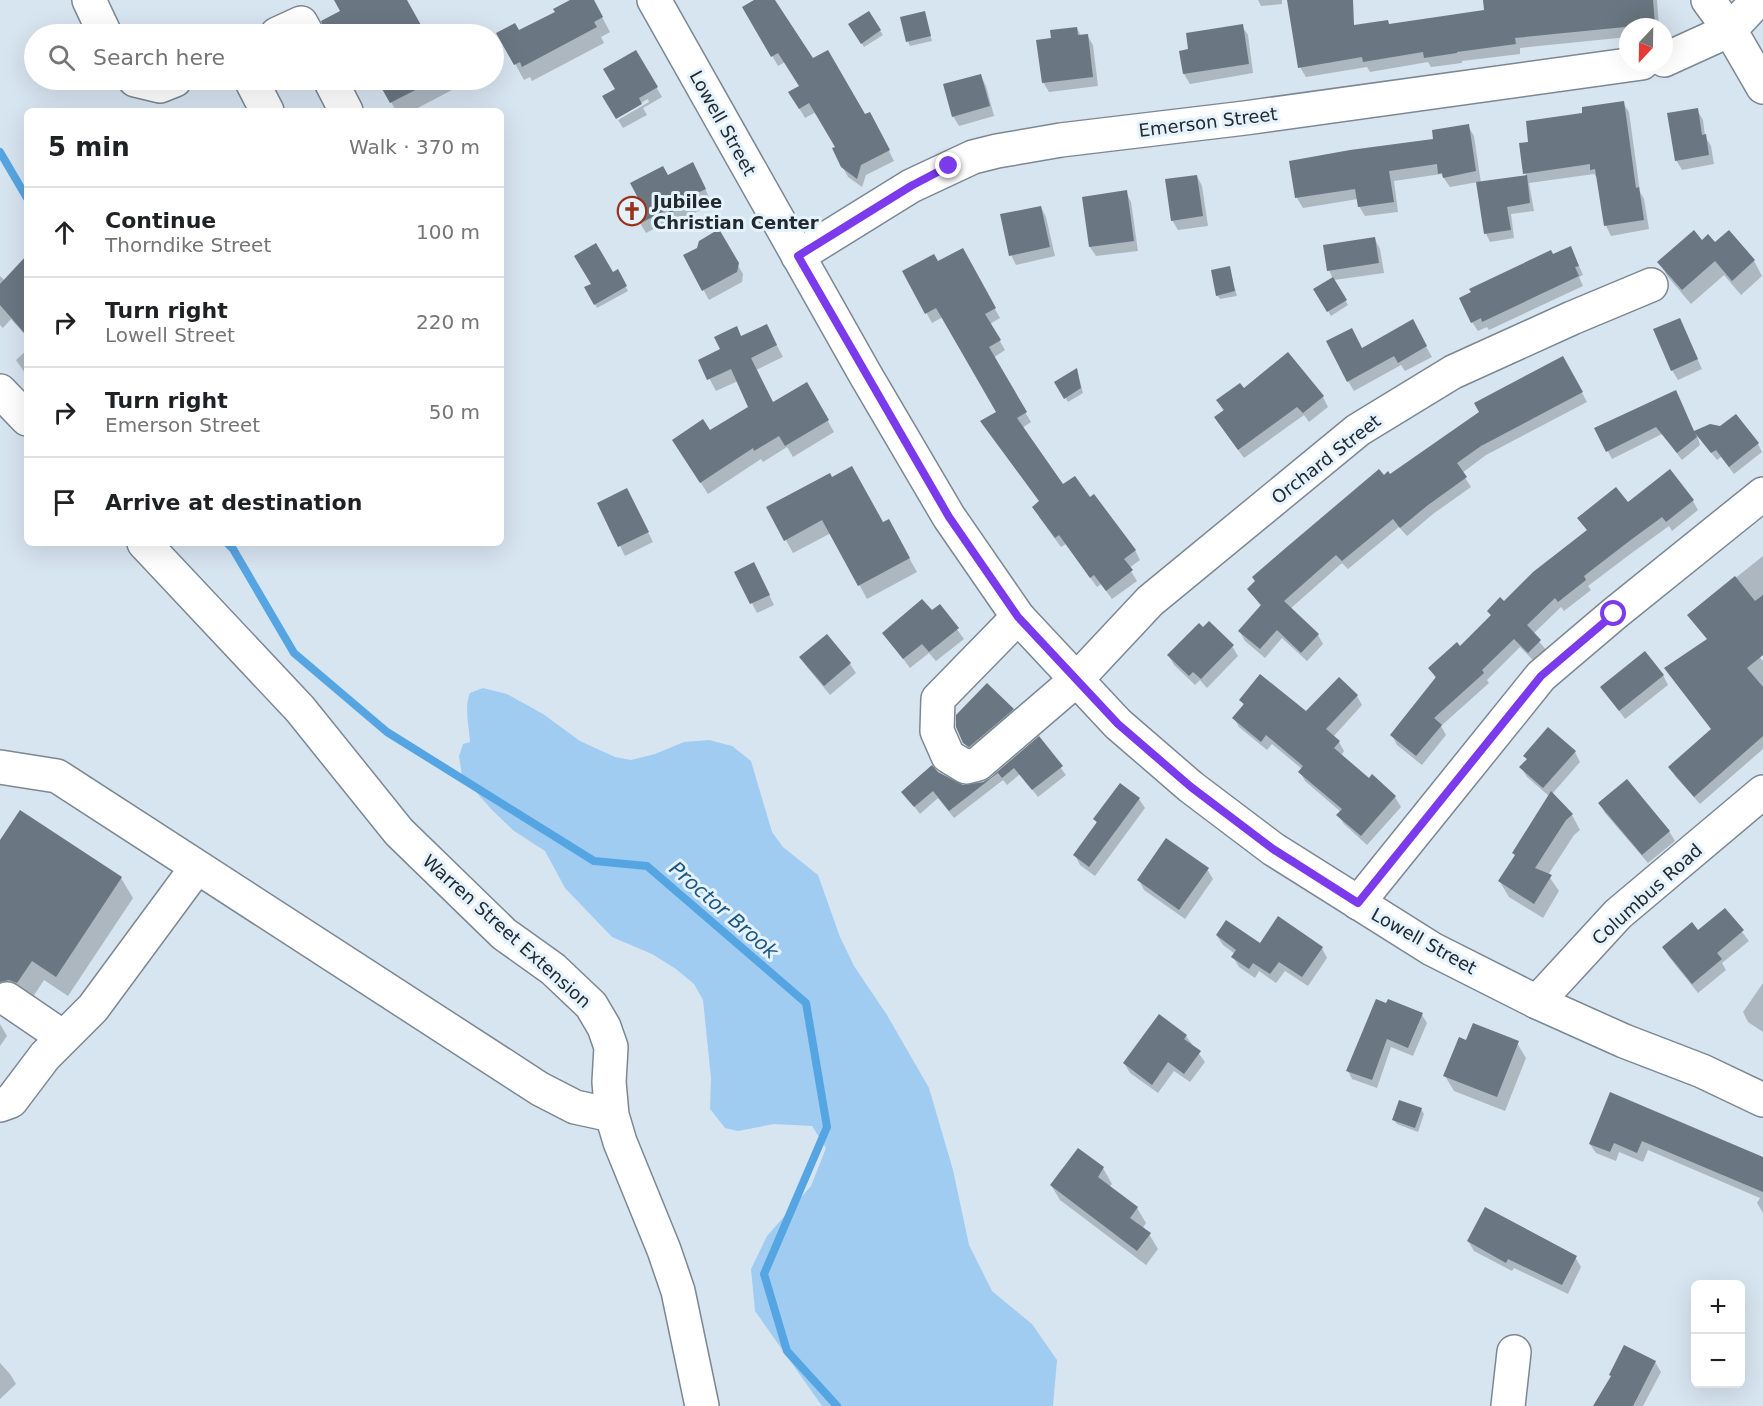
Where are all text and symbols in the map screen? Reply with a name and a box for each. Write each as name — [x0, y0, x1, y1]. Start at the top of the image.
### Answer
north arrow — [1619, 18, 1673, 72]
search box — [24, 24, 504, 90]
icon: search — [45, 41, 78, 74]
text: Search here — [93, 45, 225, 70]
street label: Lowell Street — [685, 67, 761, 179]
street label: Emerson Street — [1137, 103, 1279, 141]
text: 5 min — [48, 132, 130, 162]
text: Walk · 370 m — [349, 135, 480, 159]
route end — [935, 152, 961, 178]
place label: Jubilee Christian Center — [651, 191, 819, 233]
church icon: Jubilee Christian Center — [616, 195, 648, 227]
text: Continue — [105, 208, 216, 233]
icon: ahead — [48, 216, 81, 249]
text: 100 m — [416, 220, 480, 244]
text: Thorndike Street — [105, 233, 271, 257]
text: Turn right — [105, 298, 228, 323]
icon: right — [48, 306, 81, 339]
text: 220 m — [416, 310, 480, 334]
text: Lowell Street — [105, 323, 235, 347]
text: Turn right — [105, 388, 228, 413]
icon: right — [48, 396, 81, 429]
text: 50 m — [429, 400, 480, 424]
street label: Orchard Street — [1267, 410, 1385, 508]
text: Emerson Street — [105, 413, 260, 437]
icon: arrive — [48, 486, 81, 519]
text: Arrive at destination — [105, 490, 362, 515]
route start — [1600, 600, 1626, 626]
street label: Columbus Road — [1588, 839, 1706, 949]
street label: Warren Street Extension — [419, 850, 595, 1012]
water label: Proctor Brook — [665, 856, 784, 965]
street label: Lowell Street — [1368, 903, 1480, 979]
map controls — [1691, 1280, 1745, 1388]
button: + — [1691, 1280, 1745, 1334]
button: − — [1691, 1334, 1745, 1388]

